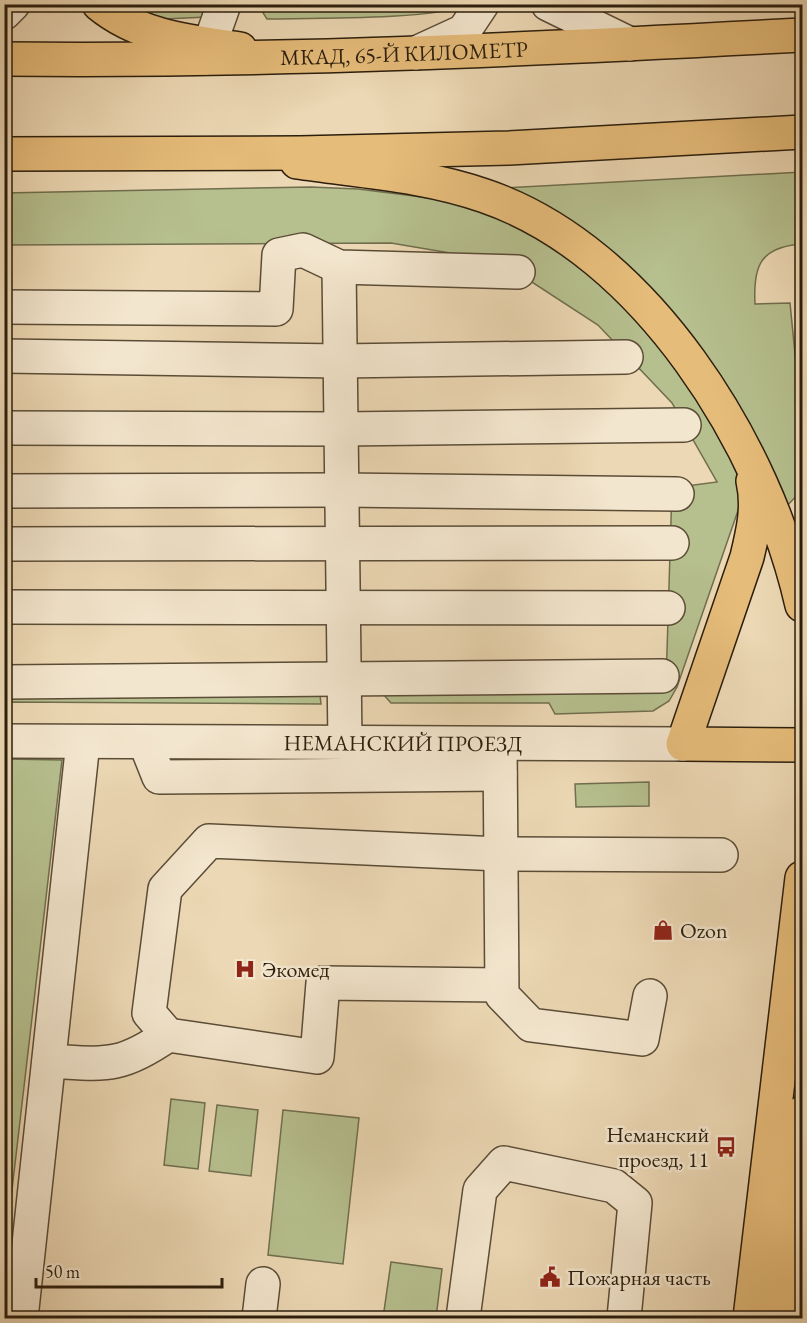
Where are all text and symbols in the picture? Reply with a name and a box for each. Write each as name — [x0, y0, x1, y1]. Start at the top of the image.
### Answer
street label: МКАД, 65-Й КИЛОМЕТР — [280, 34, 528, 72]
street label: НЕМАНСКИЙ ПРОЕЗД — [283, 728, 523, 758]
place label: Ozon — [680, 916, 728, 945]
shop icon: Ozon — [651, 918, 675, 942]
place label: Экомед — [262, 955, 329, 984]
hospital icon: Экомед — [233, 957, 257, 981]
place label: Неманский проезд, 11 — [606, 1120, 709, 1174]
bus stop icon: Неманский проезд, 11 — [714, 1135, 738, 1159]
scale bar — [36, 1251, 222, 1289]
text: 50 m — [45, 1260, 80, 1283]
place label: Пожарная часть — [567, 1263, 711, 1292]
public building icon: Пожарная часть — [538, 1265, 562, 1289]

